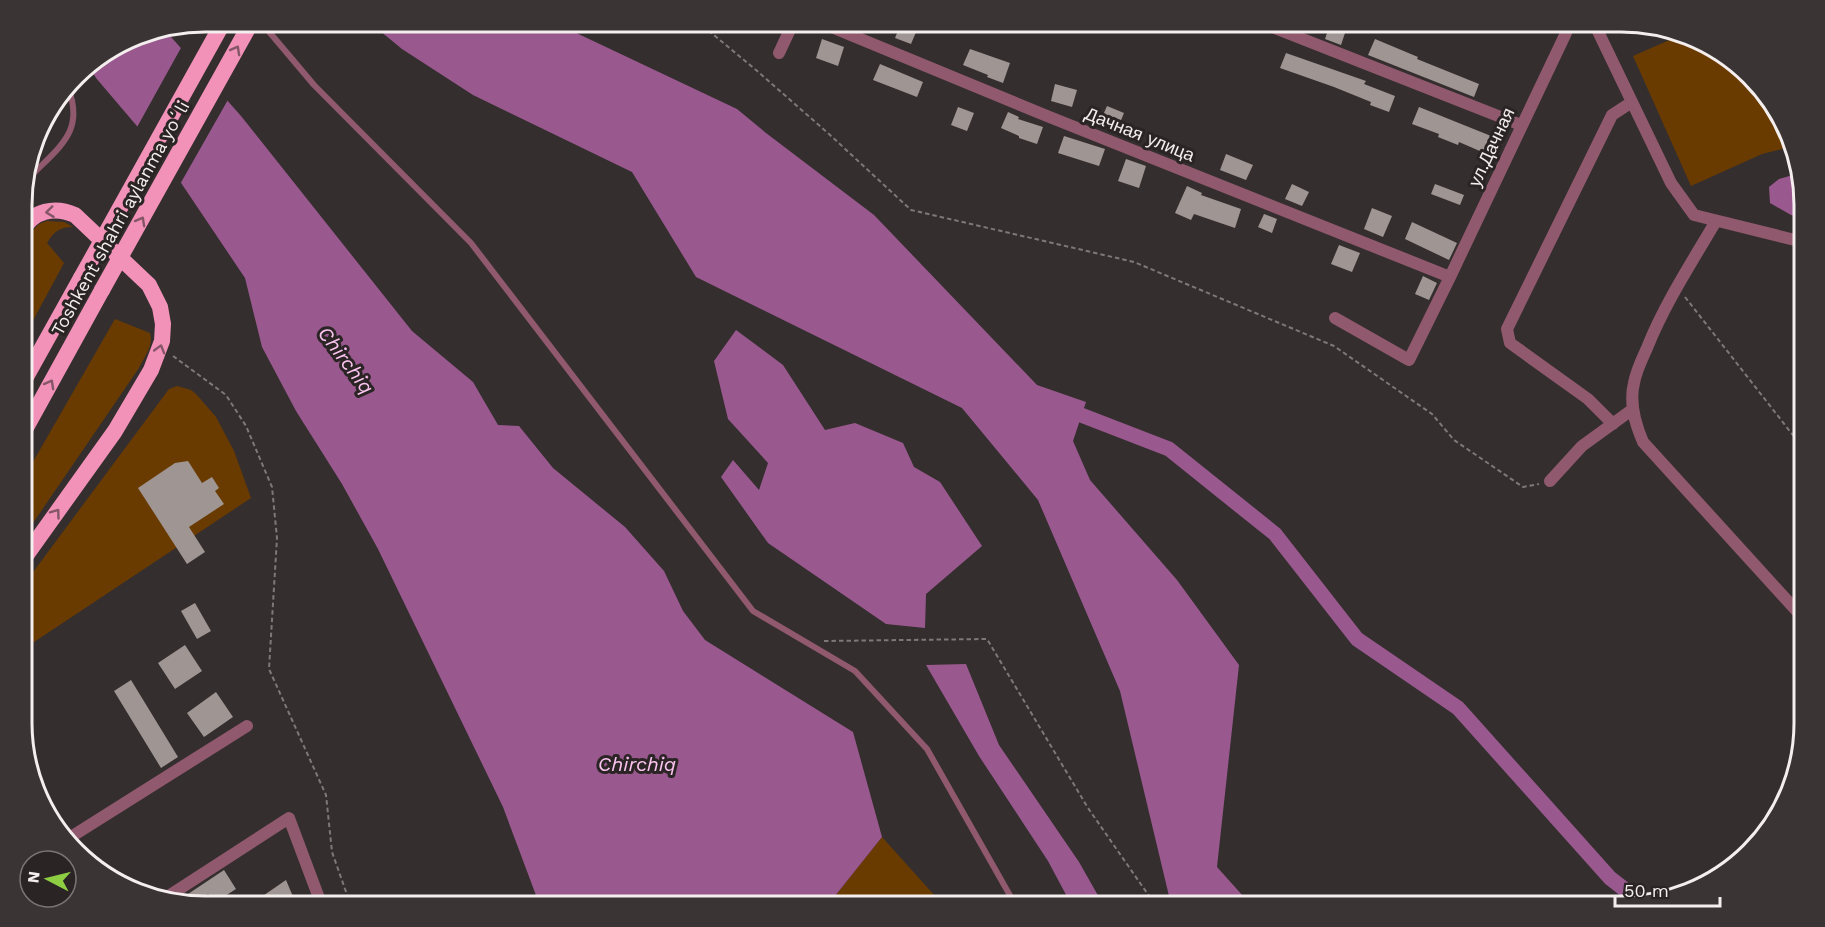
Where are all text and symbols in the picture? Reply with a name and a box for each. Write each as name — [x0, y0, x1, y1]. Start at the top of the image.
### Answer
one-way arrow — [229, 46, 240, 56]
street label: Toshkent shahri aylanma yoʻli — [47, 97, 193, 339]
street label: Дачная улица — [1082, 102, 1199, 166]
street label: ул.Дачная — [1464, 104, 1518, 190]
one-way arrow — [45, 205, 55, 217]
one-way arrow — [134, 217, 145, 227]
water label: Chirchiq — [313, 322, 379, 398]
one-way arrow — [152, 344, 165, 354]
one-way arrow — [43, 380, 54, 390]
one-way arrow — [49, 509, 60, 520]
water label: Chirchiq — [598, 752, 676, 776]
north arrow — [18, 849, 78, 909]
text: N — [23, 870, 44, 884]
scale bar — [1615, 870, 1720, 908]
text: 50 m — [1624, 880, 1669, 901]

